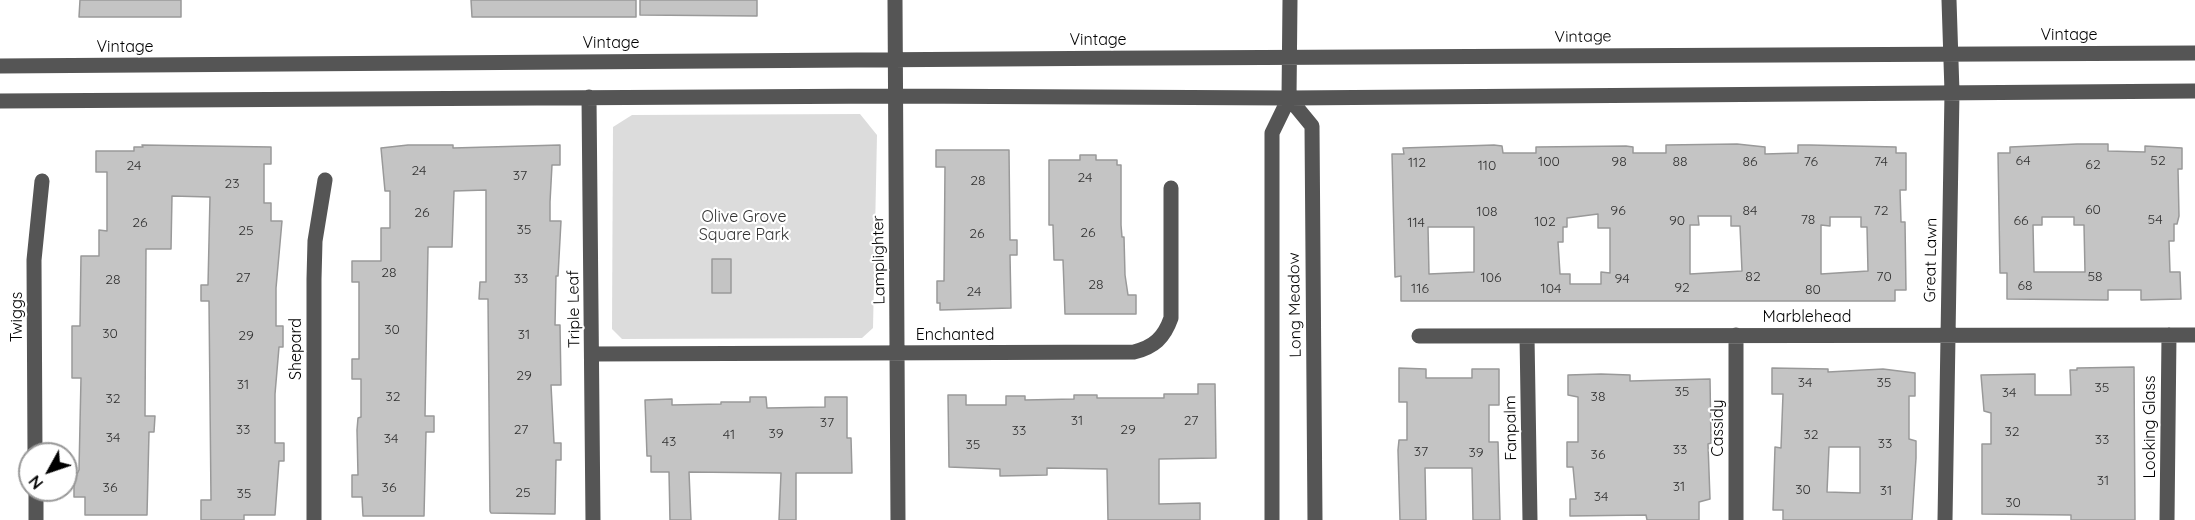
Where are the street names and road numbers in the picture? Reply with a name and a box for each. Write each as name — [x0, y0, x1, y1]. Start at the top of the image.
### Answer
street label: Vintage — [2040, 25, 2098, 45]
street label: Vintage — [1554, 27, 1612, 47]
street label: Vintage — [1069, 30, 1127, 50]
street label: Vintage — [582, 33, 640, 53]
street label: Vintage — [96, 37, 154, 57]
street label: Lamplighter — [869, 215, 889, 305]
street label: Great Lawn — [1921, 217, 1941, 303]
street label: Long Meadow — [1284, 252, 1306, 358]
street label: Triple Leaf — [564, 270, 584, 348]
street label: Twiggs — [7, 292, 27, 342]
street label: Marblehead — [1763, 307, 1851, 327]
street label: Shepard — [286, 318, 306, 380]
street label: Enchanted — [916, 325, 994, 345]
street label: Looking Glass — [2140, 376, 2160, 478]
street label: Fanpalm — [1501, 395, 1521, 461]
street label: Cassidy — [1708, 399, 1728, 457]

